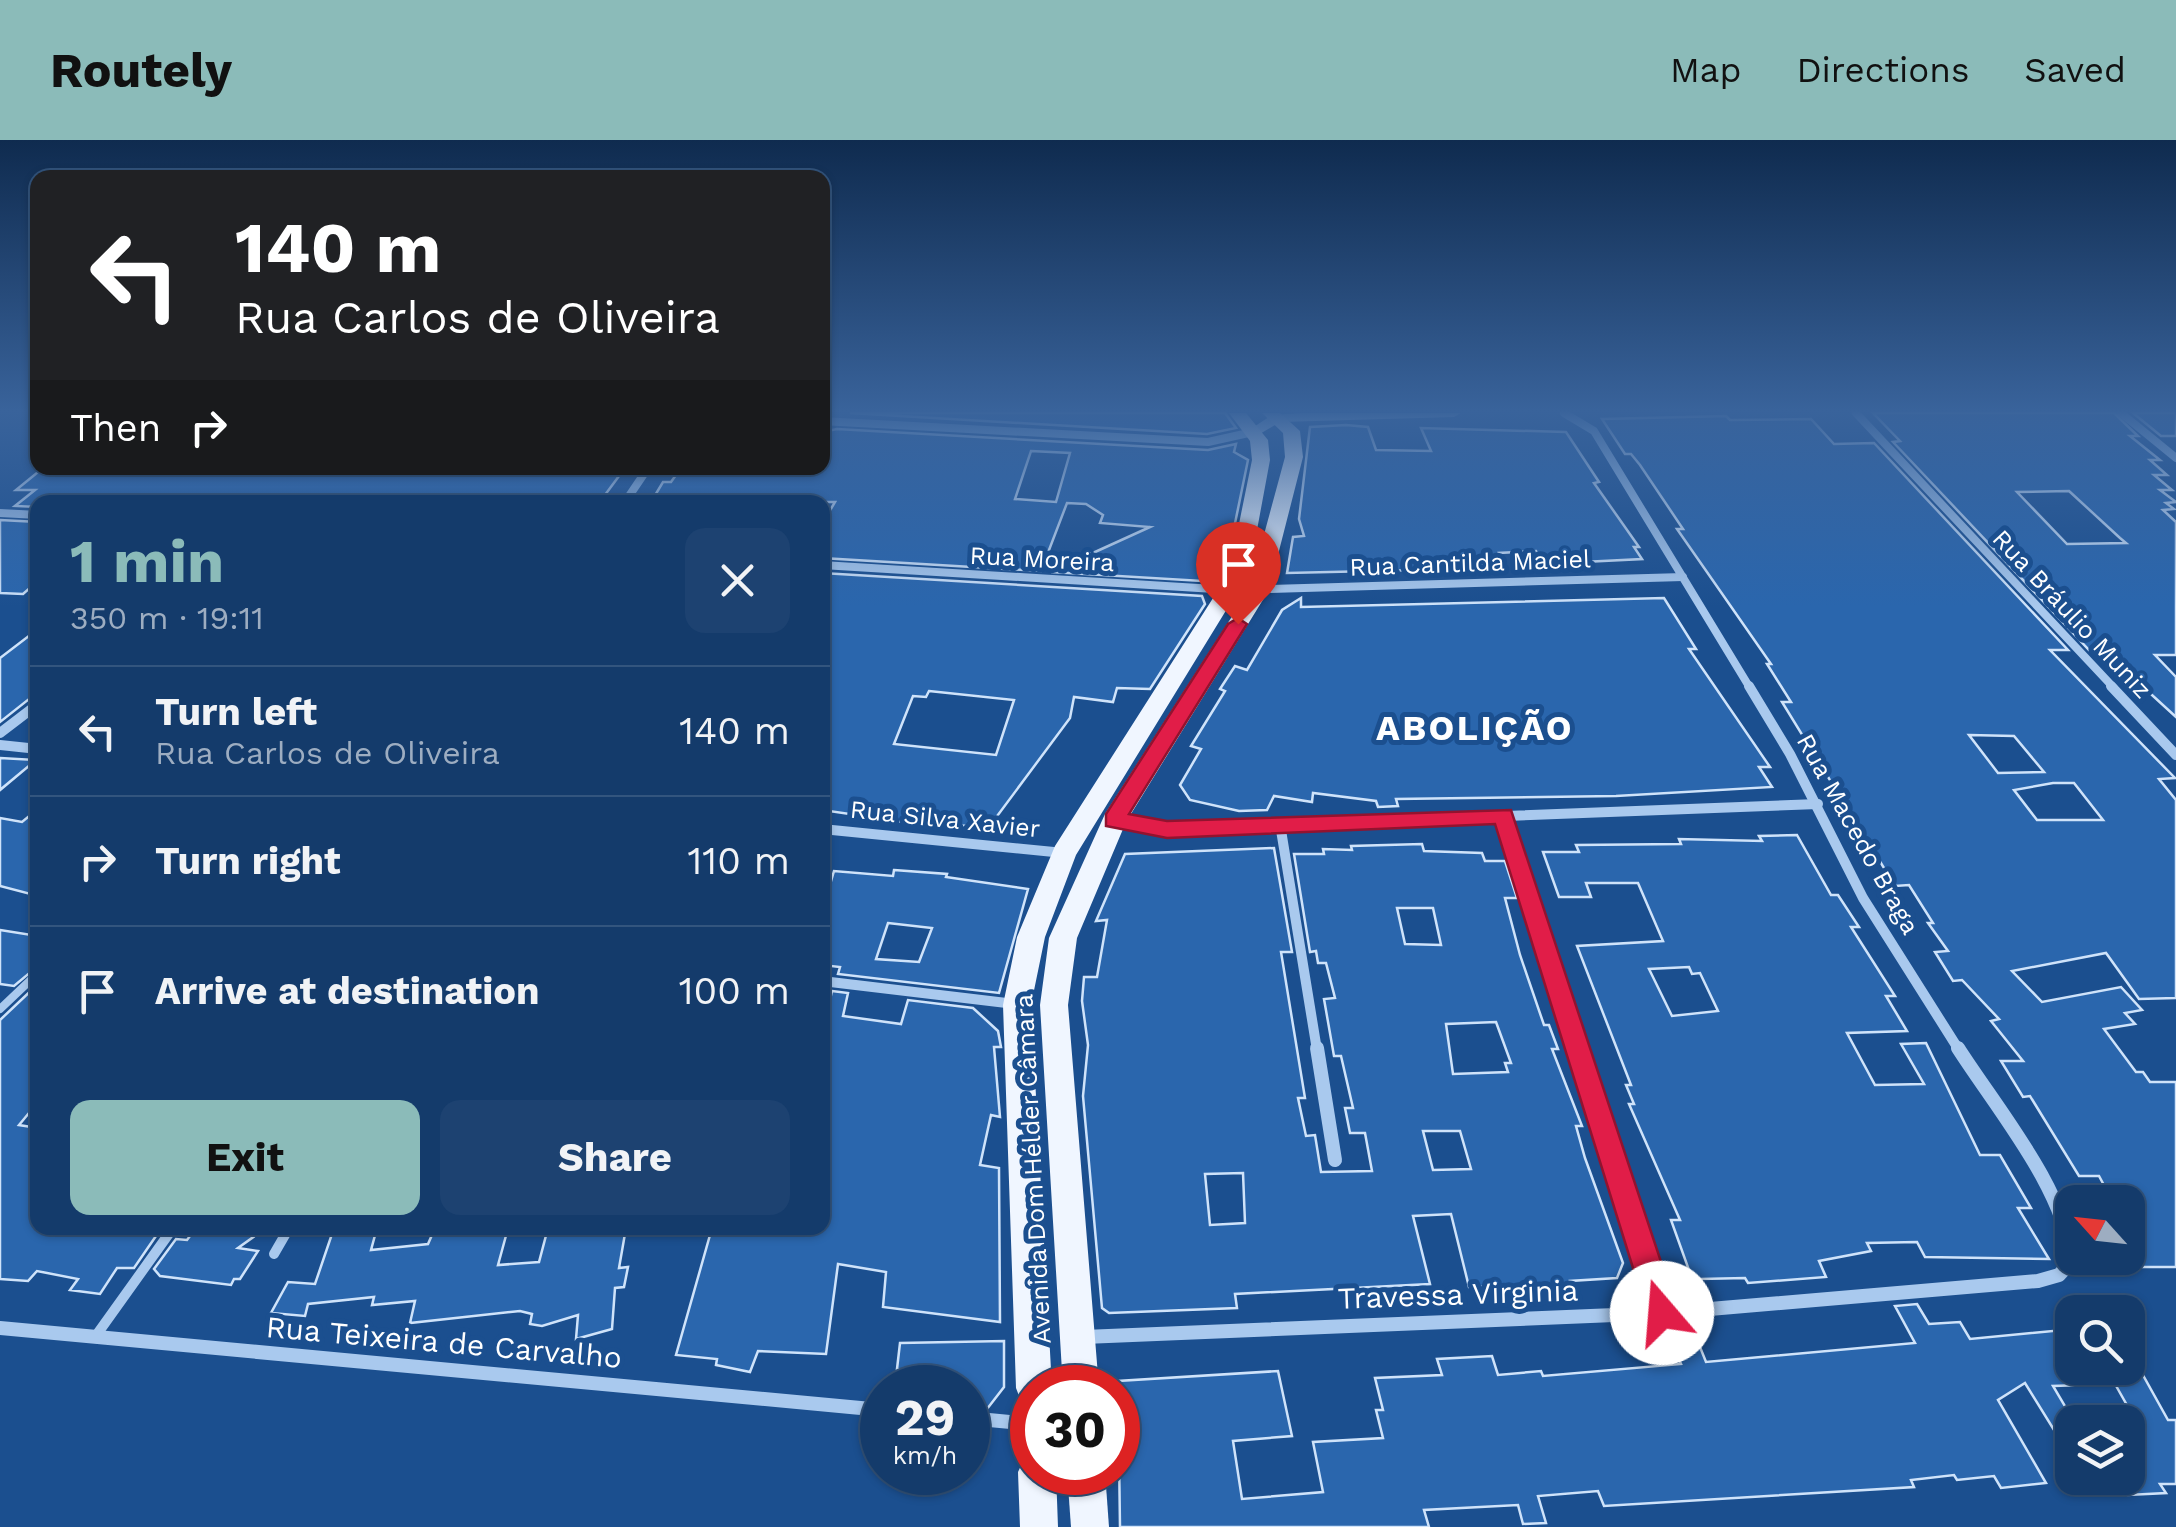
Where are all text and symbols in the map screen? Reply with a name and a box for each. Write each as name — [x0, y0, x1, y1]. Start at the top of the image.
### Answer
text: Routely — [50, 42, 232, 99]
text: Map — [1670, 49, 1741, 91]
text: Directions — [1796, 49, 1969, 91]
text: Saved — [2024, 49, 2126, 91]
text: 140 m — [235, 207, 441, 289]
icon: left — [70, 210, 200, 340]
text: Rua Carlos de Oliveira — [235, 291, 720, 344]
icon: right — [181, 400, 236, 455]
text: Then — [70, 406, 161, 450]
pin — [1196, 522, 1281, 625]
street label: Rua Bráulio Muniz — [1987, 524, 2157, 704]
text: 1 min — [70, 526, 224, 597]
button: close — [685, 528, 790, 633]
icon: arrive — [1211, 537, 1266, 592]
street label: Rua Moreira — [969, 541, 1115, 577]
street label: Rua Cantilda Maciel — [1349, 544, 1591, 582]
text: 350 m · 19:11 — [70, 599, 264, 637]
text: Turn left — [155, 690, 317, 734]
icon: left — [70, 704, 125, 759]
district label: ABOLIÇÃO — [1376, 707, 1574, 749]
text: 140 m — [679, 709, 790, 753]
street label: Rua Macedo Braga — [1791, 729, 1925, 939]
text: Rua Carlos de Oliveira — [155, 734, 500, 772]
street label: Rua Silva Xavier — [849, 795, 1041, 843]
icon: right — [70, 834, 125, 889]
text: Turn right — [155, 839, 341, 883]
text: 110 m — [688, 839, 790, 883]
icon: arrive — [70, 964, 125, 1019]
text: Arrive at destination — [155, 969, 540, 1013]
text: 100 m — [679, 969, 790, 1013]
street label: Avenida Dom Hélder Câmara — [1009, 993, 1057, 1345]
button: Exit — [70, 1100, 420, 1215]
button: Share — [440, 1100, 790, 1215]
north arrow — [2055, 1185, 2145, 1275]
map controls — [2055, 1185, 2145, 1495]
position arrow — [1610, 1261, 1714, 1365]
street label: Travessa Virginia — [1337, 1272, 1579, 1316]
button: search — [2055, 1295, 2145, 1385]
street label: Rua Teixeira de Carvalho — [265, 1309, 623, 1375]
speed limit sign: 30 — [1010, 1365, 1140, 1495]
text: 29 — [895, 1388, 955, 1447]
button: layers — [2055, 1405, 2145, 1495]
text: km/h — [893, 1441, 957, 1470]

